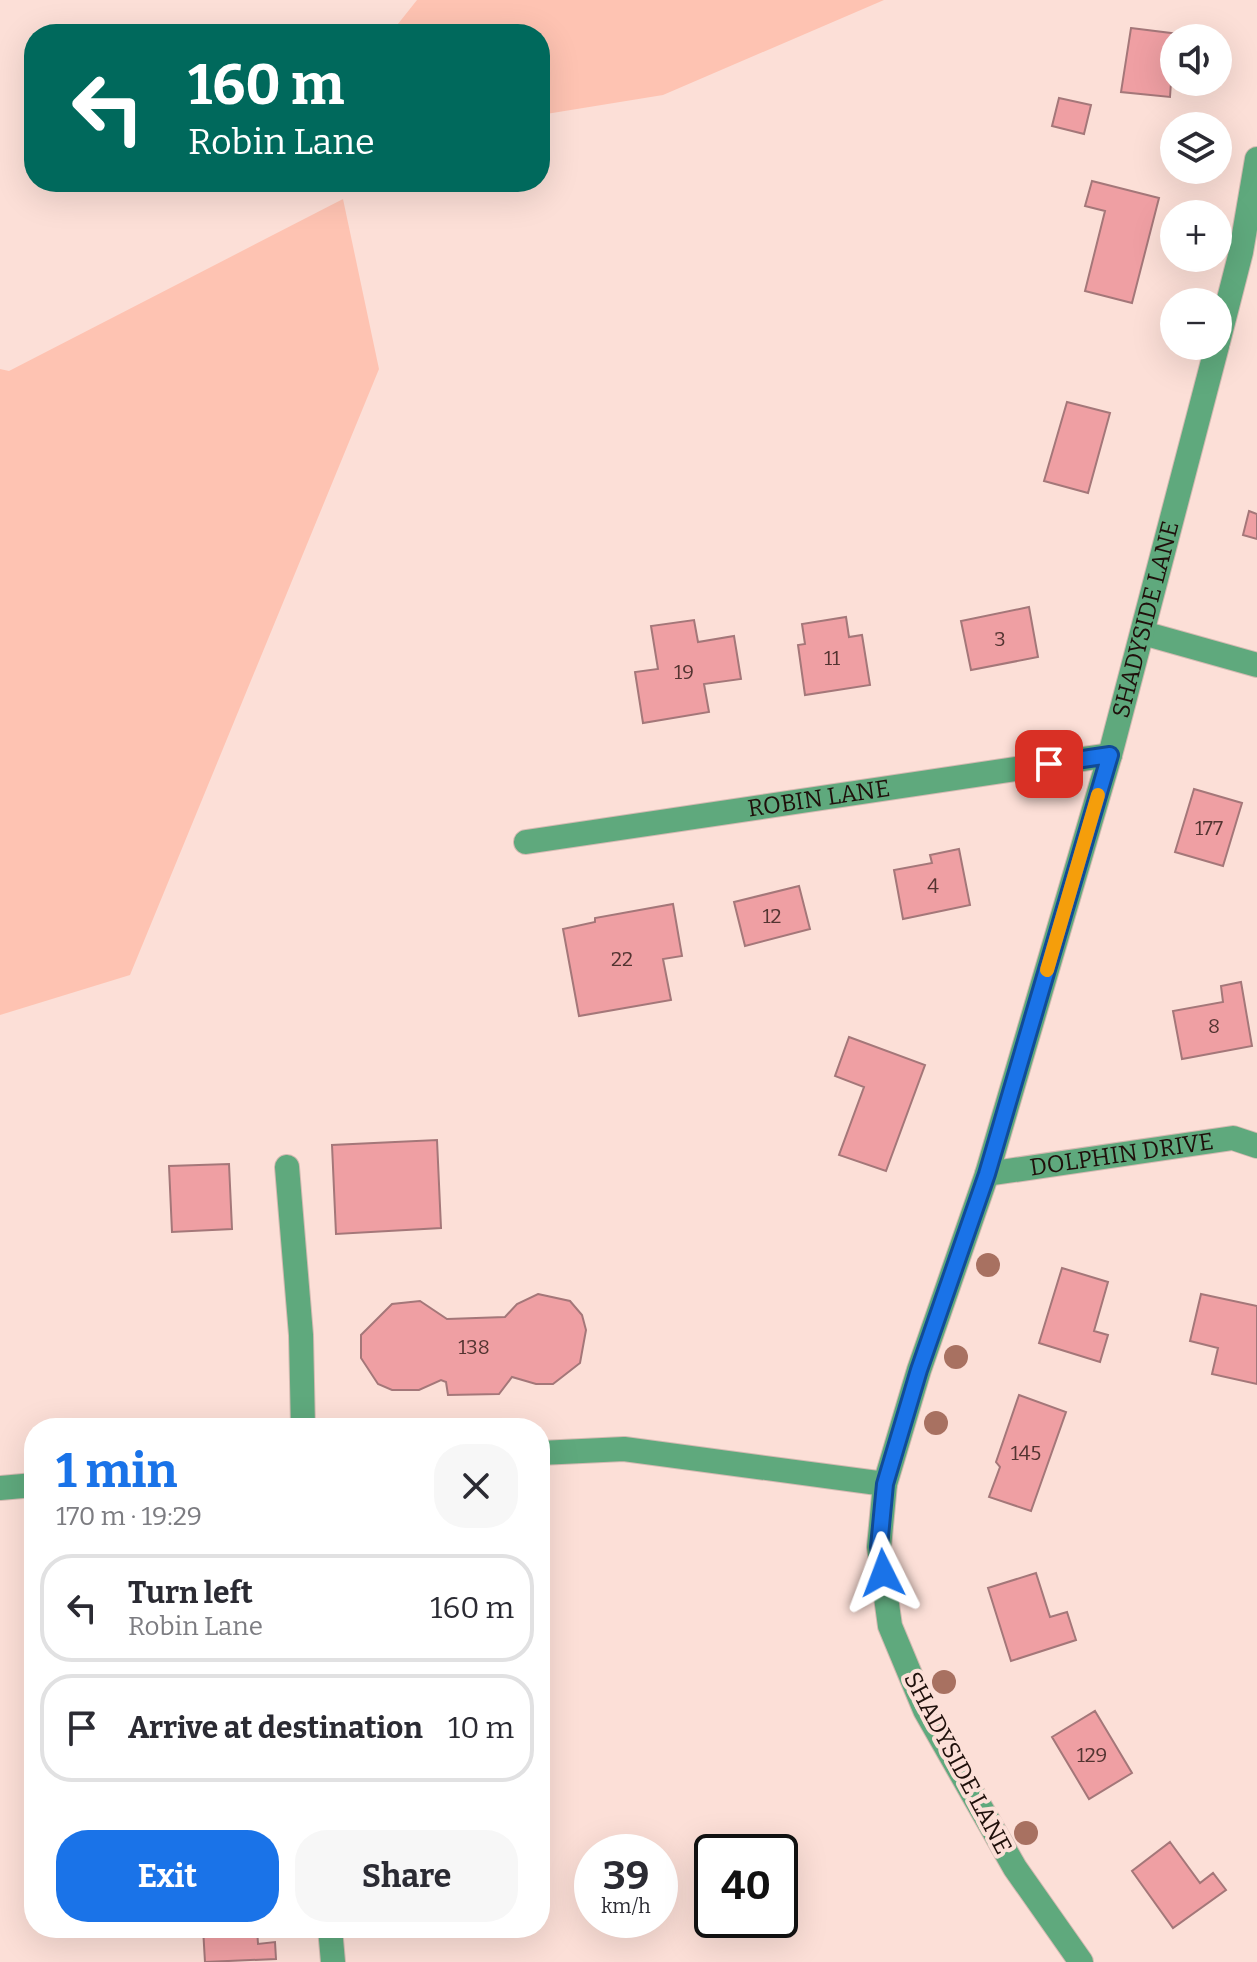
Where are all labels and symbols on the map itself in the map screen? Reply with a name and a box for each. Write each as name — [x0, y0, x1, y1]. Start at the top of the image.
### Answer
street label: SHADYSIDE LANE — [1106, 518, 1185, 721]
house number: 3 — [994, 627, 1006, 651]
house number: 11 — [824, 646, 840, 670]
house number: 19 — [674, 660, 694, 684]
pin — [1015, 730, 1083, 798]
street label: ROBIN LANE — [746, 774, 892, 823]
house number: 177 — [1195, 816, 1223, 840]
house number: 4 — [927, 874, 939, 898]
house number: 12 — [763, 904, 782, 928]
house number: 22 — [611, 947, 633, 971]
house number: 8 — [1208, 1014, 1220, 1038]
street label: DOLPHIN DRIVE — [1028, 1127, 1215, 1182]
house number: 138 — [458, 1335, 490, 1359]
house number: 145 — [1011, 1441, 1041, 1465]
position arrow — [841, 1531, 925, 1615]
street label: SHADYSIDE LANE — [898, 1667, 1018, 1859]
house number: 129 — [1077, 1743, 1107, 1767]
speed limit sign: 40 — [694, 1834, 798, 1938]

